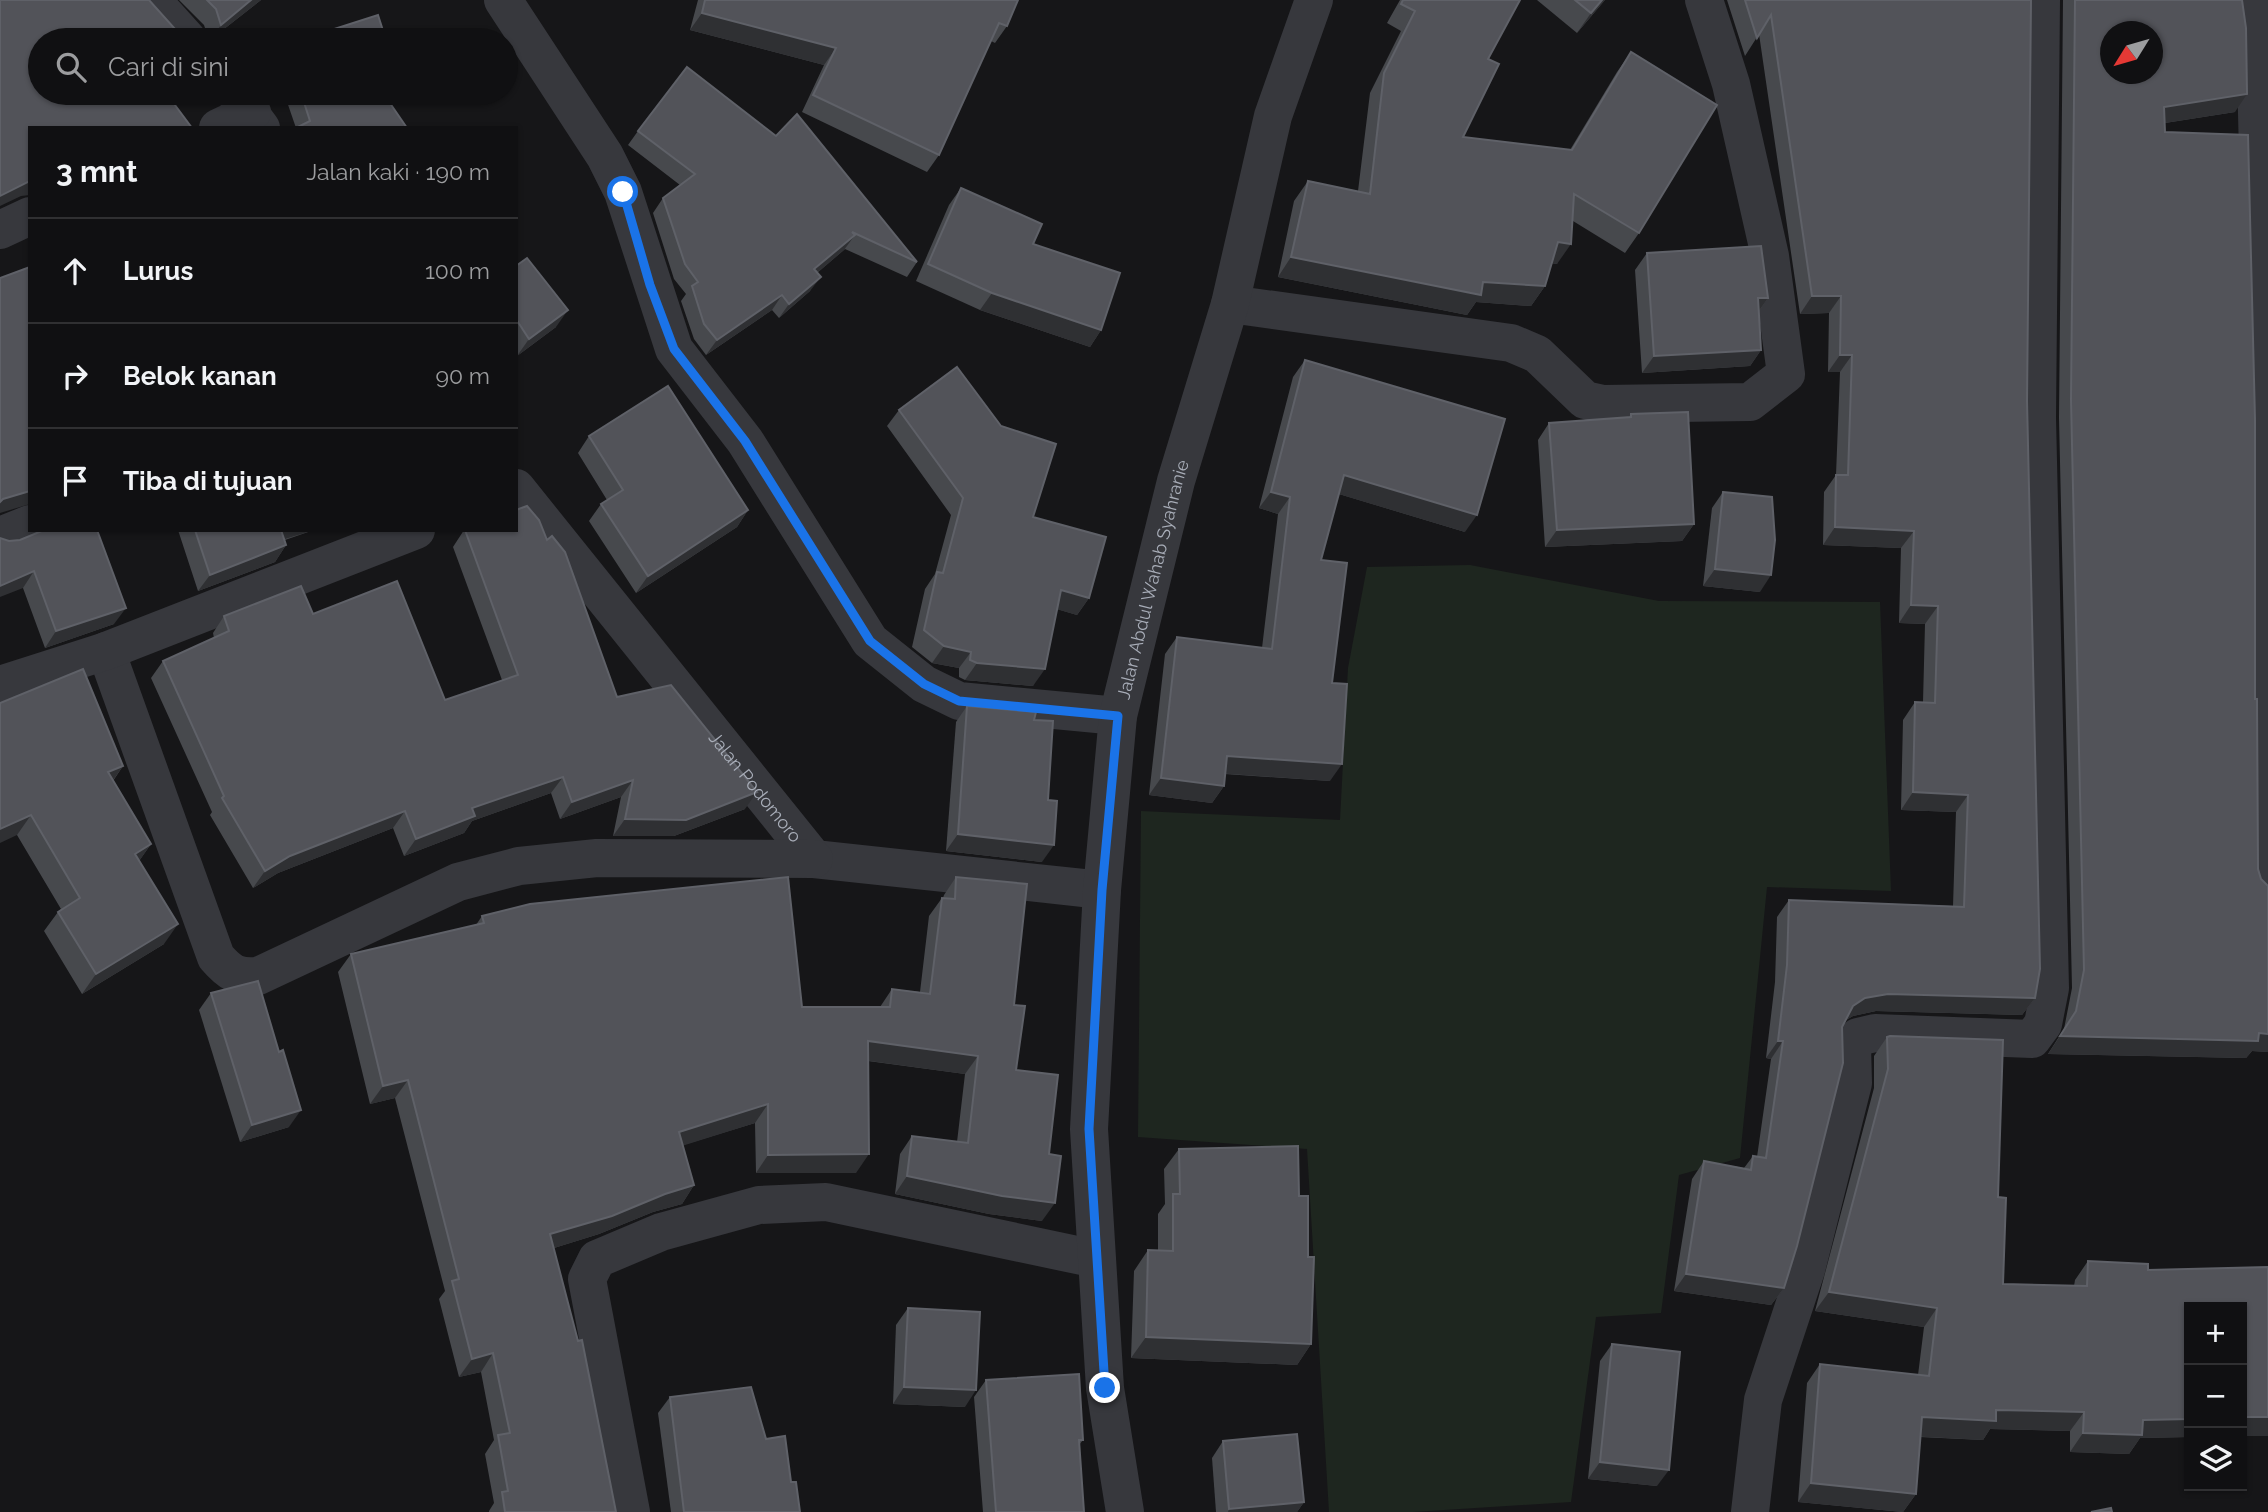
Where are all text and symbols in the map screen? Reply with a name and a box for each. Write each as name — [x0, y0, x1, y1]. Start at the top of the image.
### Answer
north arrow — [2100, 21, 2163, 84]
search box — [28, 28, 518, 105]
icon: search — [52, 48, 90, 86]
text: Cari di sini — [108, 52, 229, 82]
text: 3 mnt — [56, 154, 137, 189]
text: Jalan kaki · 190 m — [306, 158, 490, 185]
route start — [607, 176, 638, 207]
icon: ahead — [56, 252, 94, 290]
text: Lurus — [123, 256, 193, 286]
text: 100 m — [425, 257, 490, 284]
icon: right — [56, 357, 94, 395]
text: Belok kanan — [123, 361, 277, 391]
text: 90 m — [435, 362, 490, 389]
street label: Jalan Abdul Wahab Syahranie — [1112, 457, 1193, 701]
icon: arrive — [56, 462, 94, 500]
text: Tiba di tujuan — [123, 466, 293, 496]
street label: Jalan Podomoro — [705, 727, 807, 846]
map controls — [2184, 1302, 2247, 1491]
button: + — [2184, 1302, 2247, 1365]
button: − — [2184, 1365, 2247, 1428]
route end — [1089, 1372, 1120, 1403]
button: layers — [2184, 1428, 2247, 1491]

